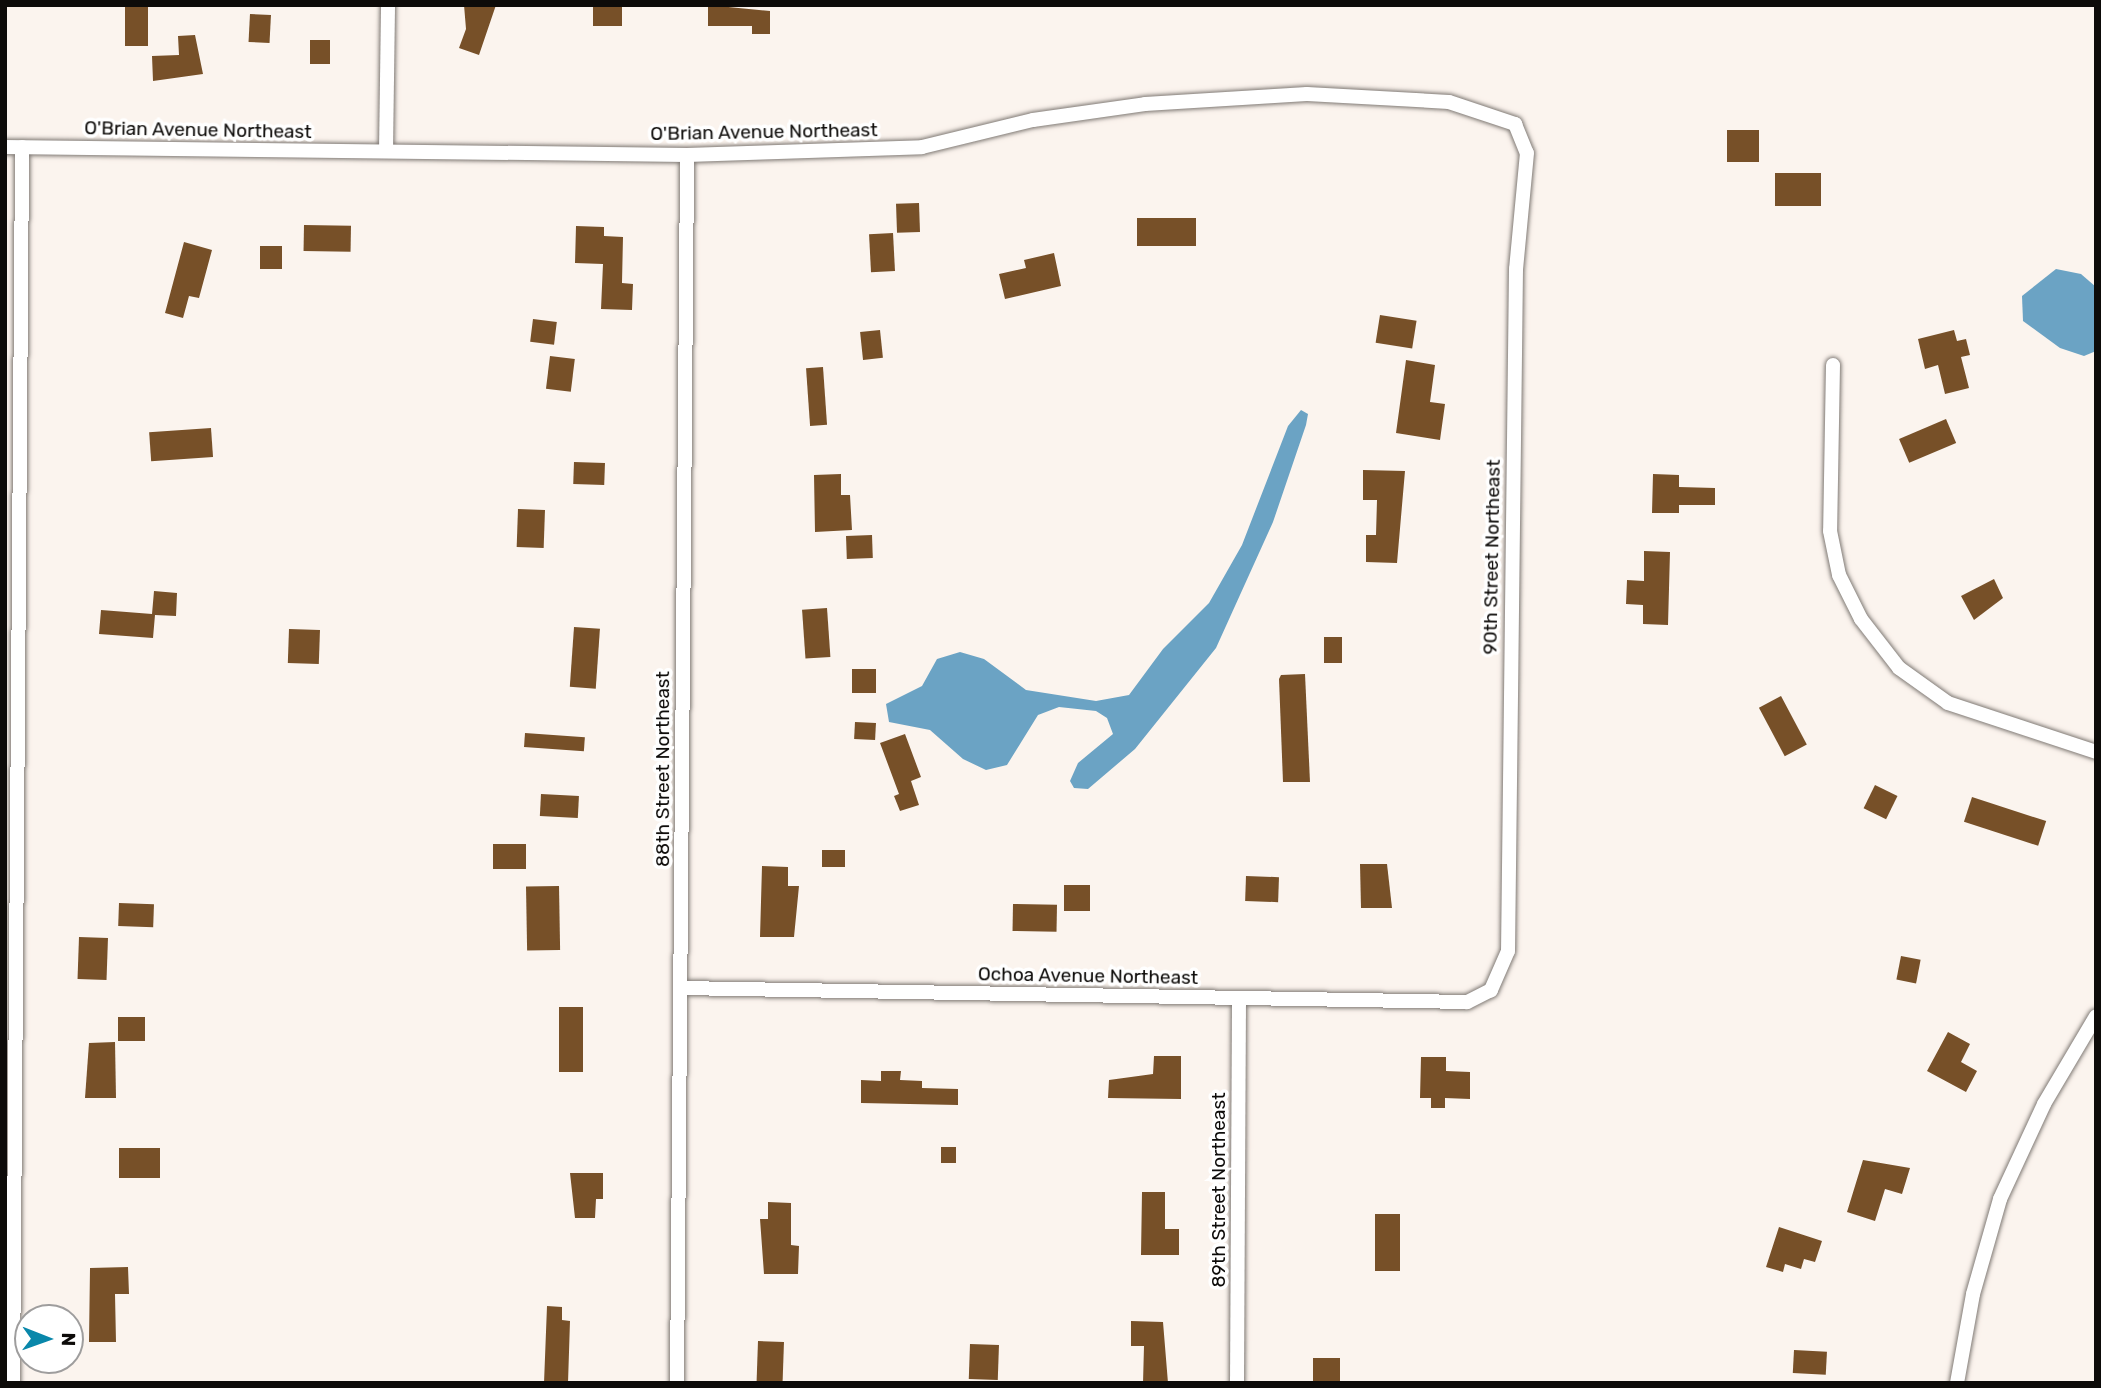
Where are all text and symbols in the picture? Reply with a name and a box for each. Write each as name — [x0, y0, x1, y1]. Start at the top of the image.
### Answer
street label: O'Brian Avenue Northeast — [84, 117, 312, 143]
street label: O'Brian Avenue Northeast — [650, 119, 878, 145]
street label: 90th Street Northeast — [1479, 459, 1505, 655]
street label: 88th Street Northeast — [652, 671, 674, 867]
street label: Ochoa Avenue Northeast — [977, 963, 1199, 989]
street label: 89th Street Northeast — [1208, 1092, 1230, 1288]
north arrow — [14, 1304, 84, 1374]
text: N — [57, 1332, 80, 1346]

